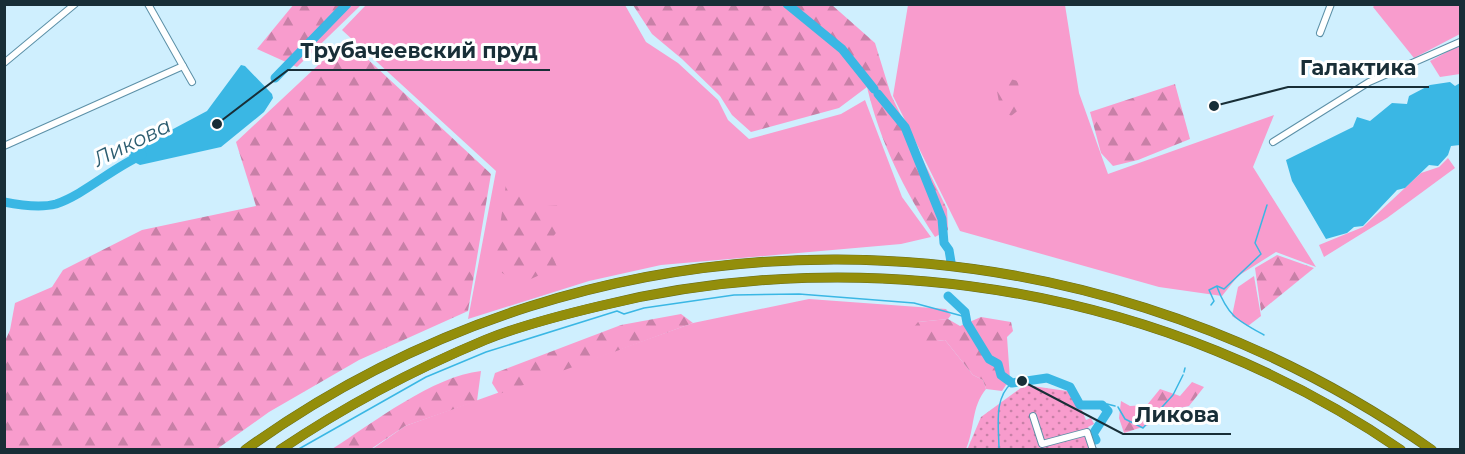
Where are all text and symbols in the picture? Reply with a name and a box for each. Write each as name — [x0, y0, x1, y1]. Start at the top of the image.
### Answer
callout: Трубачеевский пруд — [288, 31, 550, 70]
text: Трубачеевский пруд — [300, 38, 538, 63]
callout: Галактика — [1288, 48, 1429, 87]
text: Галактика — [1300, 55, 1416, 80]
water label: Ликова — [88, 112, 175, 172]
callout: Ликова — [1123, 395, 1231, 434]
text: Ликова — [1135, 402, 1219, 427]

